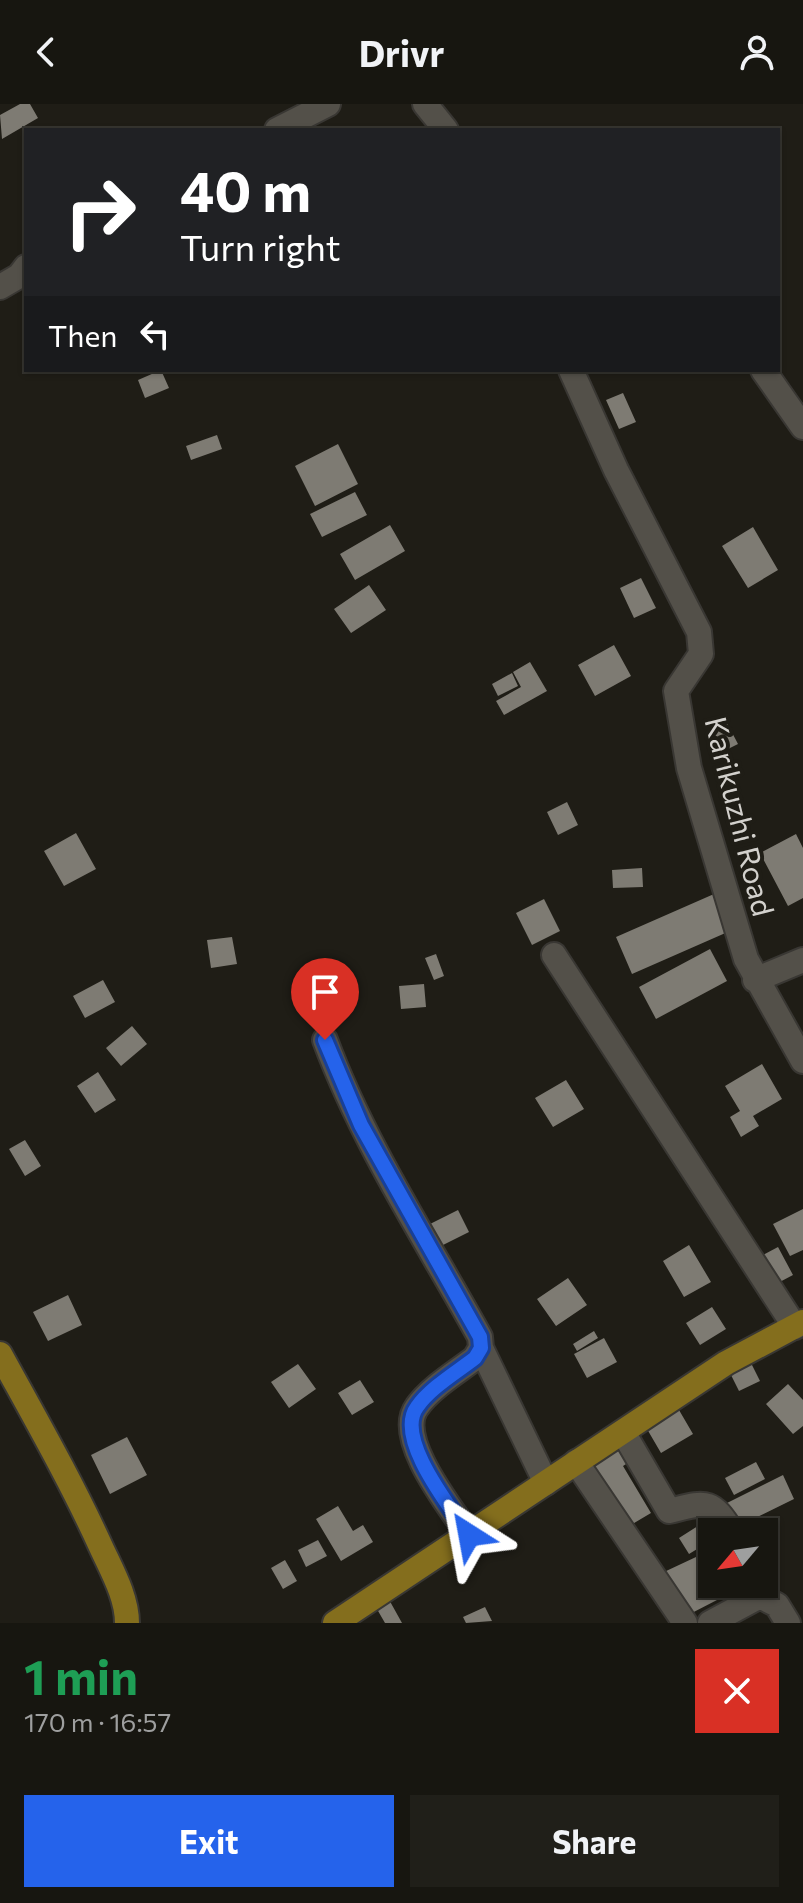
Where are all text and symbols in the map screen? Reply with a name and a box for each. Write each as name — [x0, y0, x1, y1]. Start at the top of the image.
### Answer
icon: back — [24, 30, 68, 74]
text: Drivr — [359, 30, 444, 74]
icon: person — [735, 30, 779, 74]
text: 40 m — [180, 155, 311, 224]
icon: right — [48, 160, 152, 264]
text: Turn right — [180, 224, 341, 268]
icon: left — [133, 312, 177, 356]
text: Then — [48, 316, 117, 353]
street label: Karikuzhi Road — [698, 712, 784, 920]
pin — [291, 958, 359, 1040]
icon: arrive — [303, 970, 347, 1014]
position arrow — [427, 1493, 511, 1577]
north arrow — [698, 1518, 778, 1598]
map controls — [698, 1518, 778, 1598]
text: 1 min — [24, 1646, 138, 1705]
button: close — [695, 1649, 779, 1733]
text: 170 m · 16:57 — [24, 1706, 171, 1737]
button: Exit — [24, 1795, 394, 1887]
button: Share — [410, 1795, 779, 1887]

